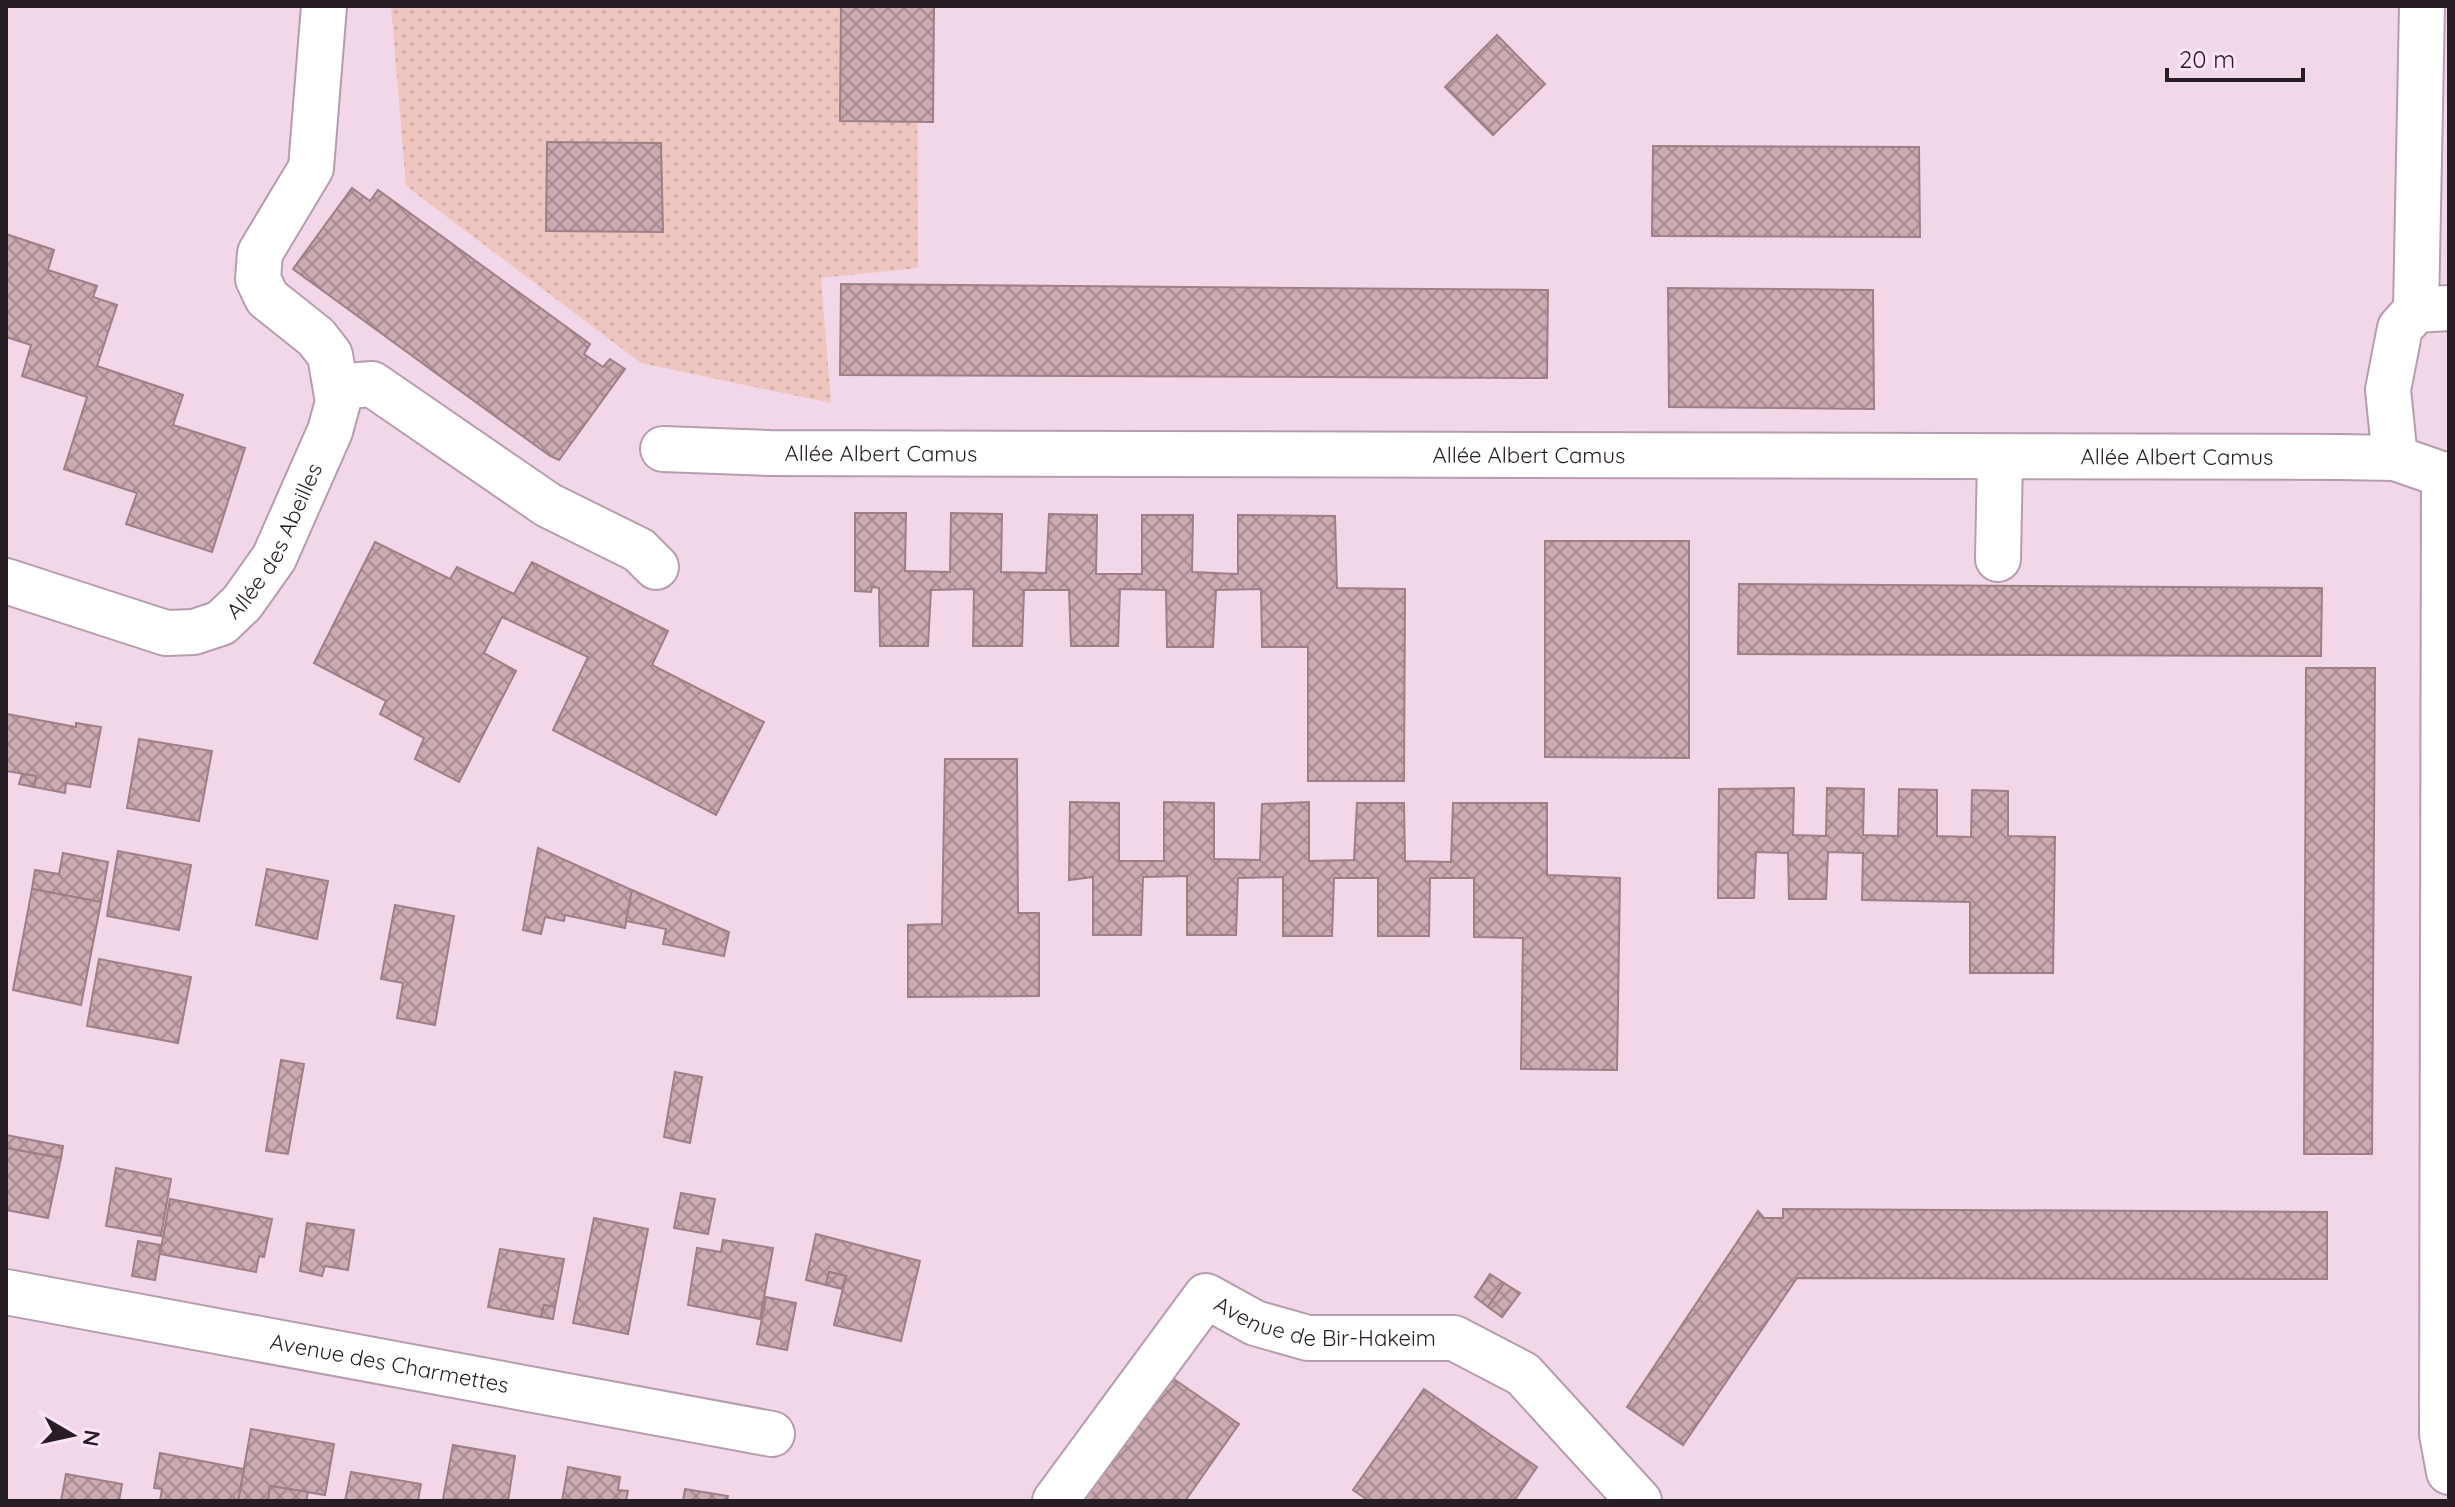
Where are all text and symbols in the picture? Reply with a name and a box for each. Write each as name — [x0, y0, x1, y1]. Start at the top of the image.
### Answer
scale bar — [2167, 32, 2303, 82]
text: 20 m — [2179, 44, 2235, 74]
street label: Allée Albert Camus — [785, 439, 977, 468]
street label: Allée Albert Camus — [1433, 441, 1625, 469]
street label: Allée Albert Camus — [2081, 442, 2273, 471]
street label: Allée des Abeilles — [220, 459, 328, 625]
street label: Avenue de Bir-Hakeim — [1210, 1289, 1436, 1352]
street label: Avenue des Charmettes — [268, 1327, 511, 1399]
north arrow — [32, 1395, 112, 1475]
text: N — [77, 1428, 107, 1448]

